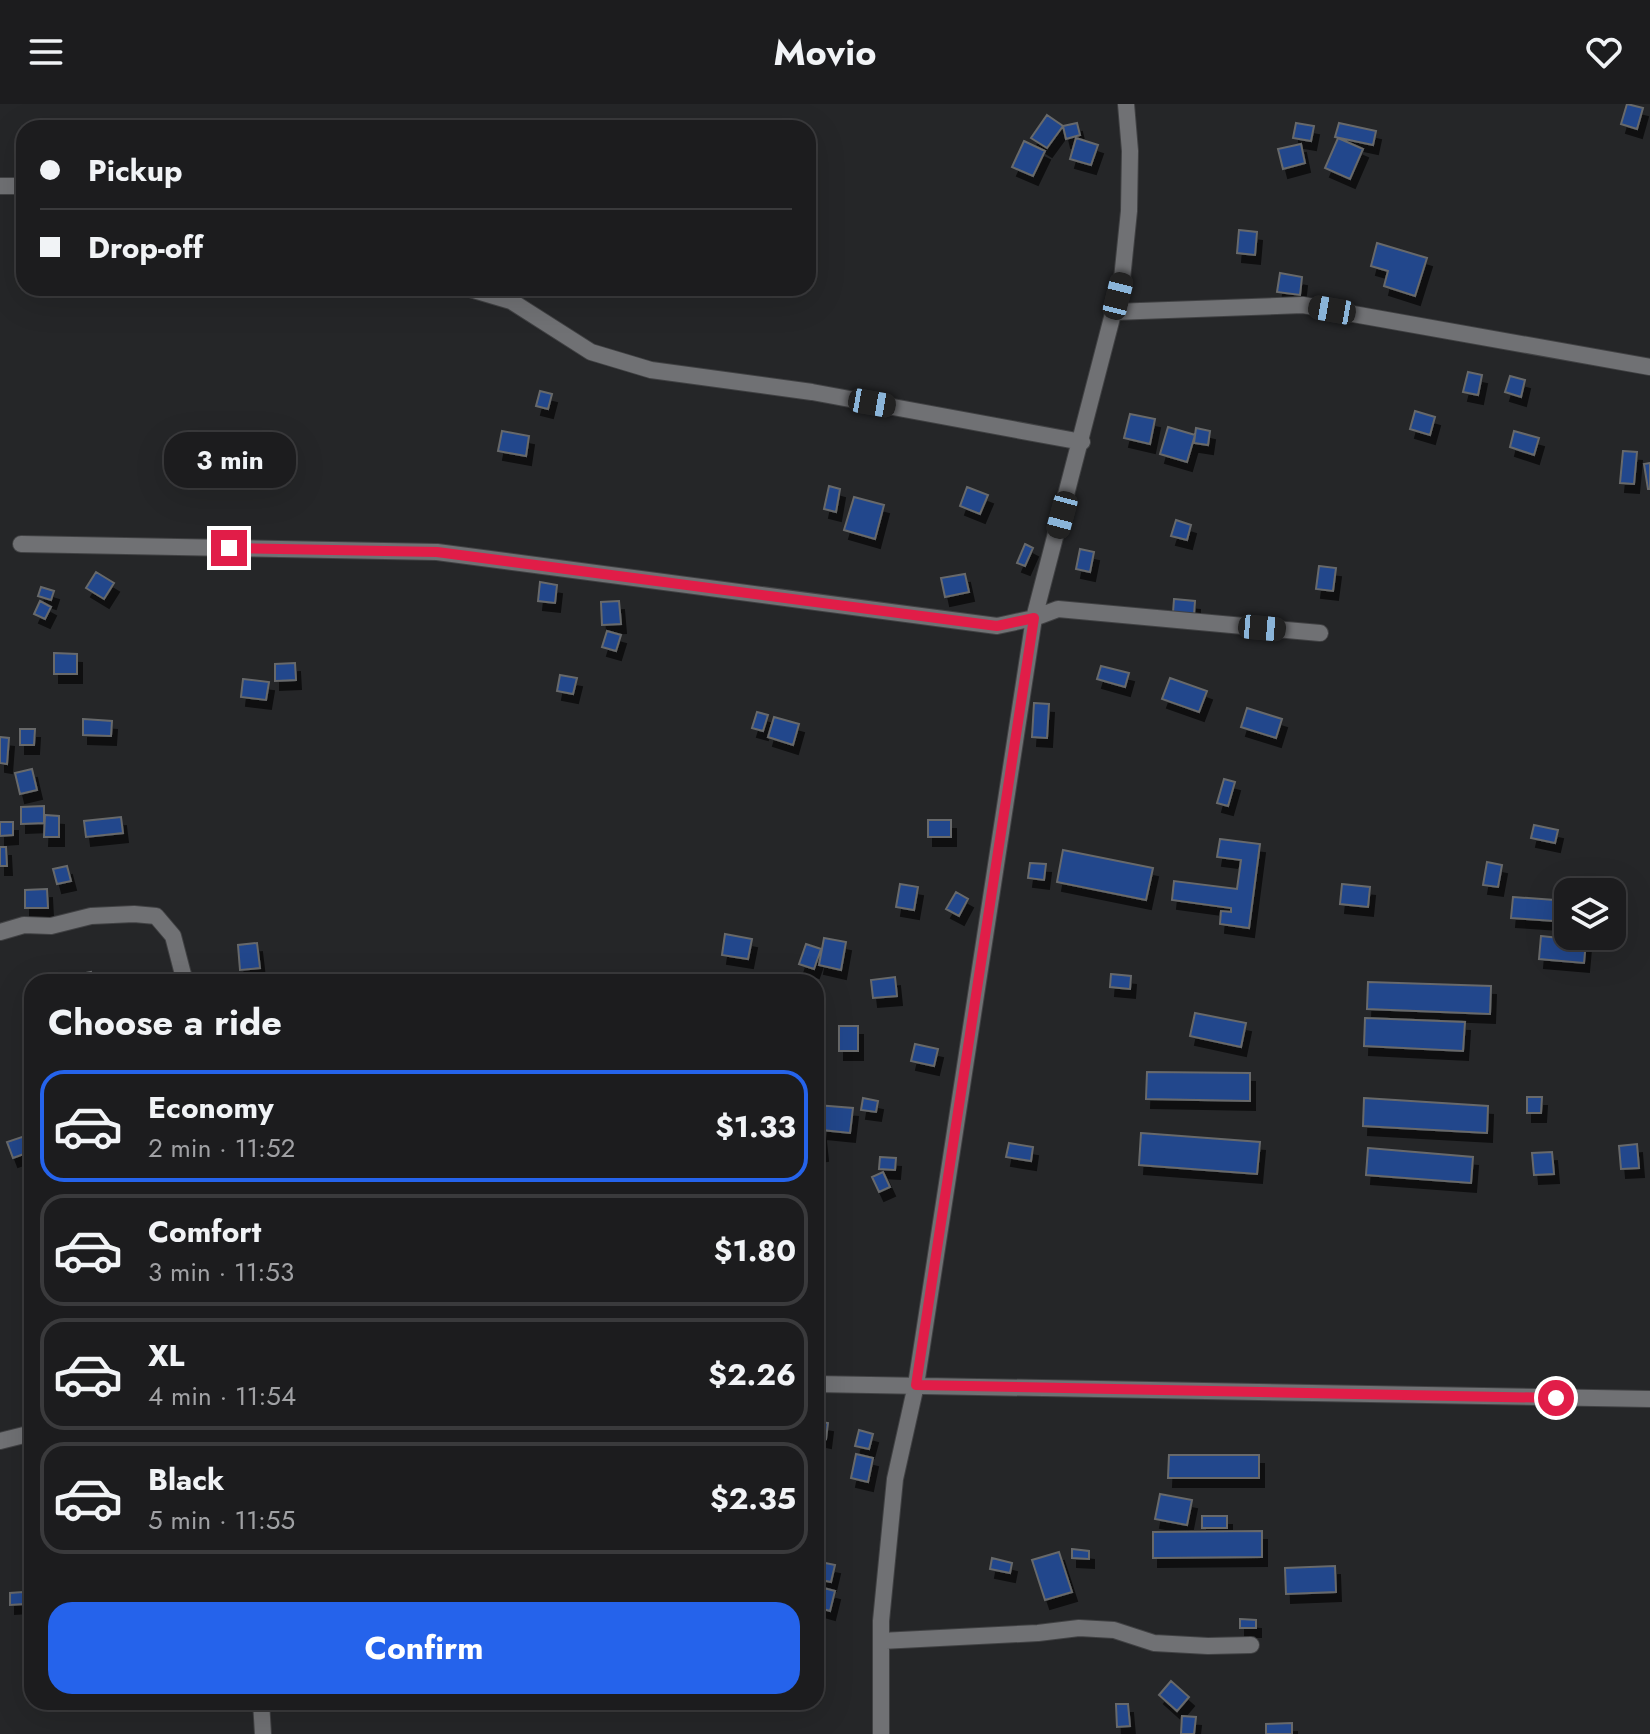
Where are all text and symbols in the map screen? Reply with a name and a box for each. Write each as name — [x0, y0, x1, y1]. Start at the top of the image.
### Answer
text: Movio — [774, 26, 876, 78]
icon: menu — [24, 30, 68, 74]
icon: heart — [1582, 30, 1626, 74]
text: Pickup — [88, 149, 183, 192]
text: Drop-off — [88, 226, 203, 269]
car — [1101, 270, 1135, 322]
car — [1306, 294, 1358, 326]
car — [846, 387, 898, 419]
callout: 3 min — [163, 432, 295, 488]
text: 3 min — [196, 441, 264, 479]
car — [1044, 489, 1080, 541]
route end — [211, 530, 247, 566]
car — [1237, 614, 1287, 642]
map controls — [1554, 878, 1626, 950]
button: layers — [1554, 878, 1626, 950]
text: Choose a ride — [48, 996, 282, 1048]
text: Economy — [148, 1086, 274, 1129]
icon: car — [52, 1090, 124, 1162]
text: $1.33 — [715, 1105, 796, 1148]
text: 2 min · 11:52 — [148, 1129, 295, 1167]
text: Comfort — [148, 1210, 261, 1253]
icon: car — [52, 1214, 124, 1286]
text: $1.80 — [714, 1229, 796, 1272]
text: 3 min · 11:53 — [148, 1253, 294, 1291]
text: XL — [148, 1334, 184, 1377]
icon: car — [52, 1338, 124, 1410]
text: $2.26 — [708, 1353, 796, 1396]
text: 4 min · 11:54 — [148, 1377, 296, 1415]
route start — [1538, 1380, 1574, 1416]
text: Black — [148, 1458, 224, 1501]
icon: car — [52, 1462, 124, 1534]
text: $2.35 — [710, 1477, 796, 1520]
text: 5 min · 11:55 — [148, 1501, 295, 1539]
button: Confirm — [48, 1602, 800, 1694]

